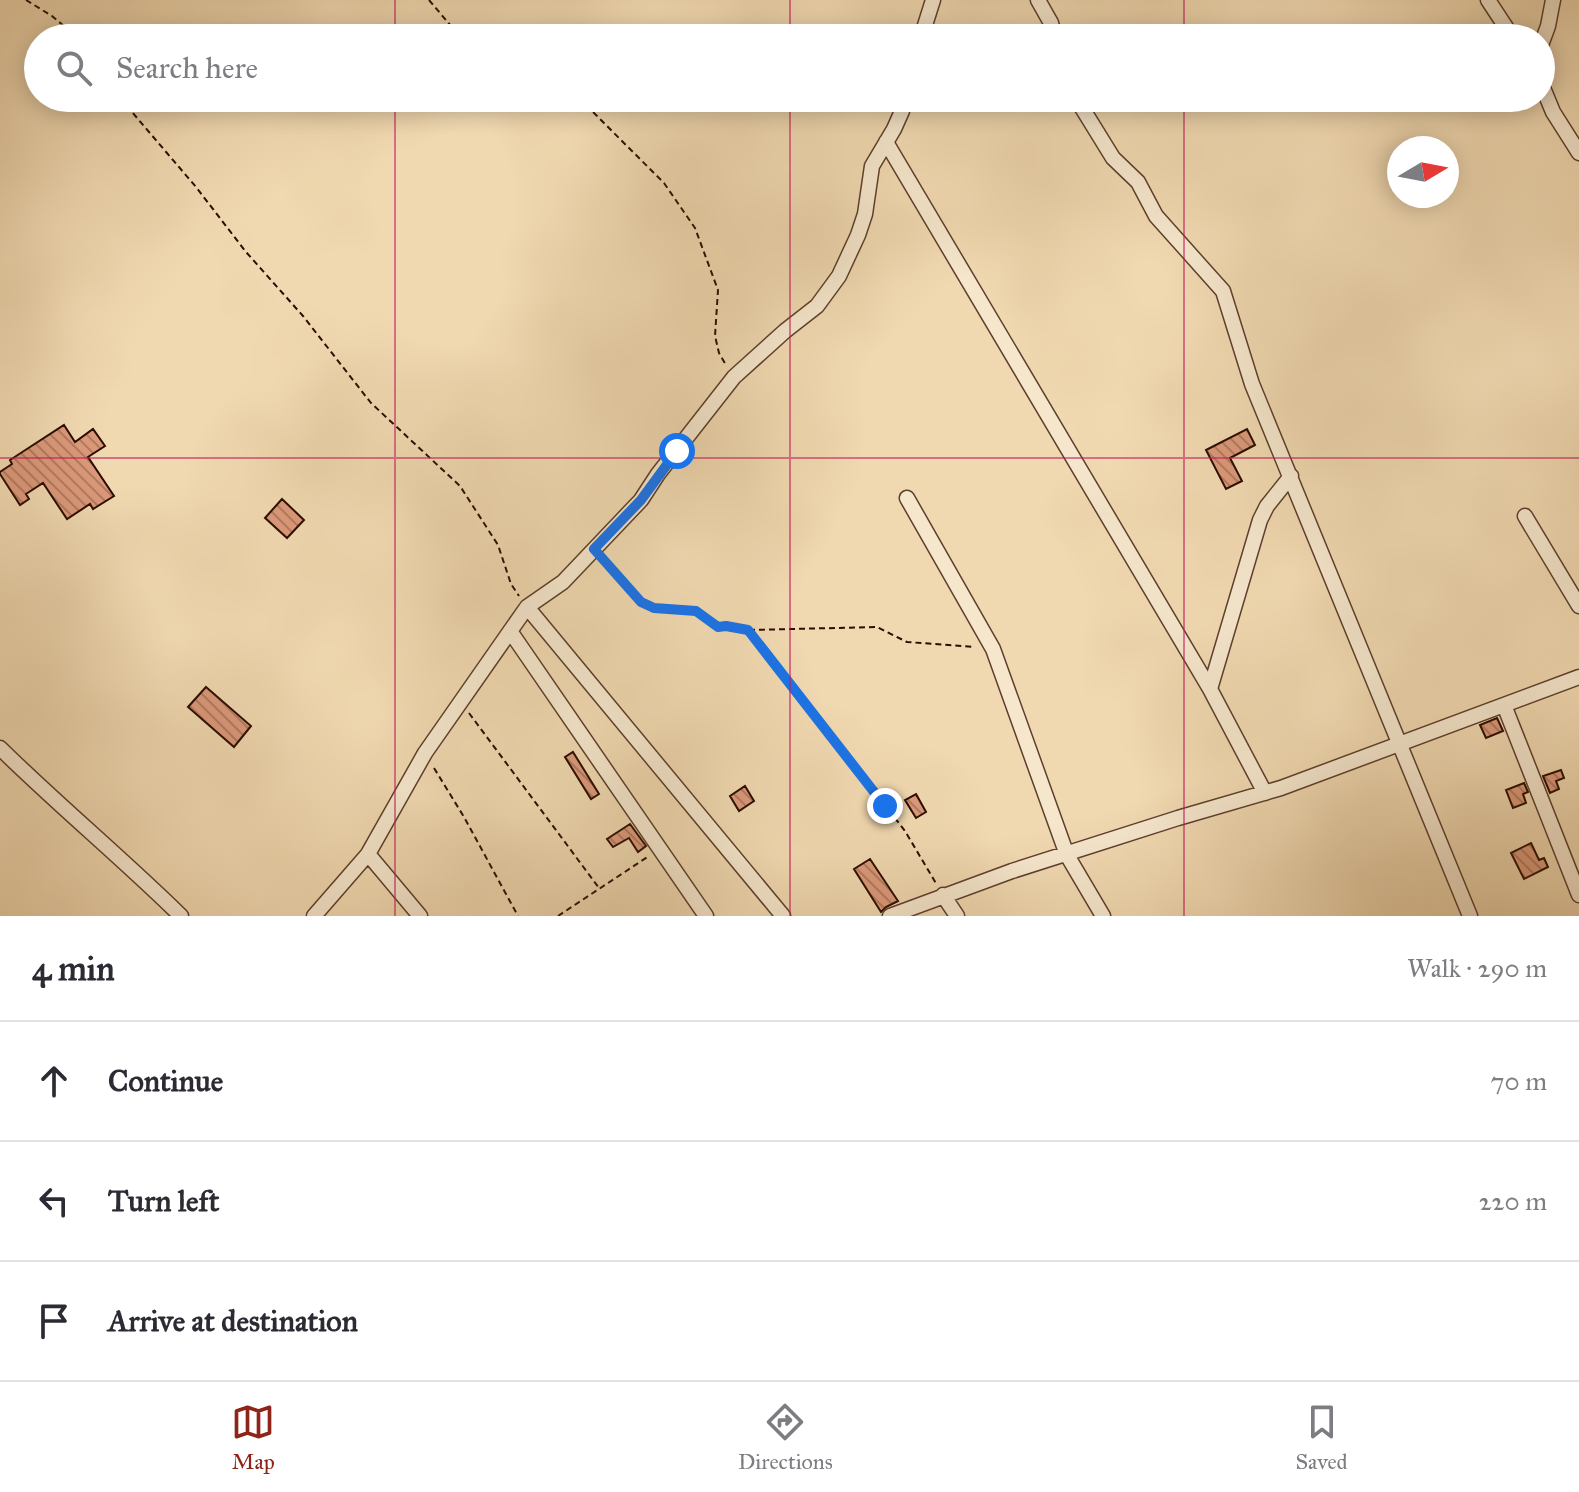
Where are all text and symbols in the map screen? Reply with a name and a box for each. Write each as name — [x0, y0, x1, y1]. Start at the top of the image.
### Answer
search box — [24, 24, 1555, 112]
icon: search — [52, 46, 96, 90]
text: Search here — [116, 50, 258, 86]
north arrow — [1387, 136, 1459, 208]
route start — [659, 433, 695, 469]
route end — [867, 788, 903, 824]
text: 4 min — [32, 948, 115, 989]
text: Walk · 290 m — [1407, 952, 1547, 984]
icon: ahead — [32, 1059, 76, 1103]
text: Continue — [108, 1063, 223, 1099]
text: 70 m — [1491, 1065, 1547, 1097]
icon: left — [32, 1179, 76, 1223]
text: Turn left — [108, 1183, 219, 1219]
text: 220 m — [1479, 1185, 1547, 1217]
icon: arrive — [32, 1299, 76, 1343]
text: Arrive at destination — [108, 1303, 358, 1339]
tab: Map — [231, 1400, 275, 1475]
tab: Directions — [738, 1400, 833, 1475]
tab: Saved — [1295, 1400, 1348, 1475]

